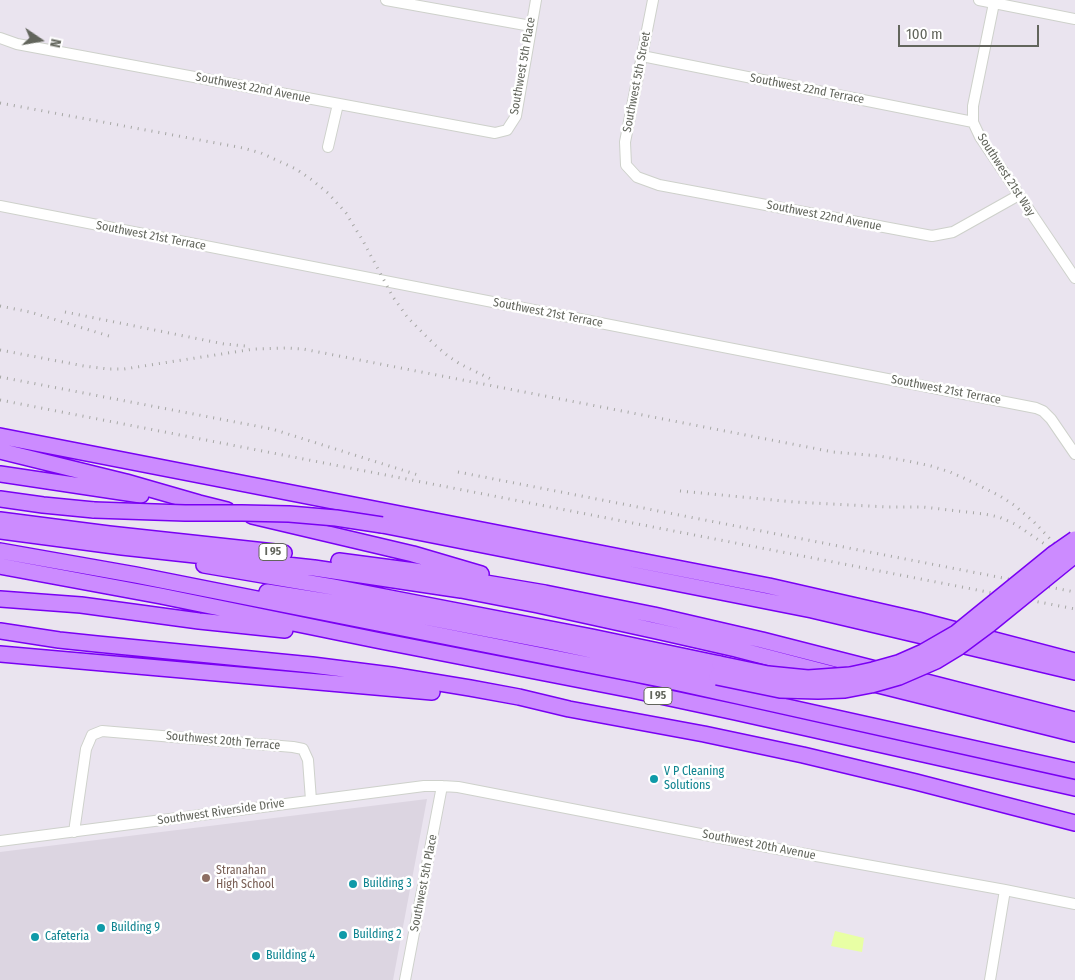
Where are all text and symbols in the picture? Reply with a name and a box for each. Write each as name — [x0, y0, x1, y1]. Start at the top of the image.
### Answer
north arrow — [15, 15, 65, 65]
scale bar — [900, 15, 1041, 47]
street label: Southwest 5th Place — [507, 16, 539, 116]
text: 100 m — [906, 25, 943, 43]
street label: Southwest 5th Street — [620, 30, 654, 134]
text: N — [46, 37, 64, 49]
street label: Southwest 22nd Avenue — [194, 70, 312, 106]
street label: Southwest 22nd Terrace — [749, 71, 865, 107]
street label: Southwest 21st Way — [974, 131, 1038, 219]
street label: Southwest 22nd Avenue — [765, 198, 883, 234]
street label: Southwest 21st Terrace — [95, 218, 207, 254]
street label: Southwest 21st Terrace — [492, 295, 604, 331]
street label: Southwest 21st Terrace — [890, 372, 1002, 408]
road number: I 95 — [259, 544, 287, 560]
road number: I 95 — [644, 688, 672, 704]
street label: Southwest 20th Terrace — [165, 729, 281, 753]
place label: V P Cleaning Solutions — [664, 765, 724, 793]
marker: V P Cleaning Solutions — [648, 773, 660, 785]
street label: Southwest Riverside Drive — [157, 796, 285, 828]
street label: Southwest 20th Avenue — [701, 827, 817, 863]
street label: Southwest 5th Place — [407, 833, 441, 933]
place label: Stranahan High School — [216, 864, 274, 892]
marker: Stranahan High School — [200, 872, 212, 884]
place label: Building 3 — [363, 877, 412, 891]
marker: Building 3 — [347, 878, 359, 890]
place label: Building 9 — [111, 921, 160, 935]
marker: Building 9 — [95, 922, 107, 934]
place label: Building 2 — [353, 928, 402, 942]
marker: Building 2 — [337, 929, 349, 941]
place label: Cafeteria — [45, 930, 89, 944]
marker: Cafeteria — [29, 931, 41, 943]
place label: Building 4 — [266, 949, 315, 963]
marker: Building 4 — [250, 950, 262, 962]

